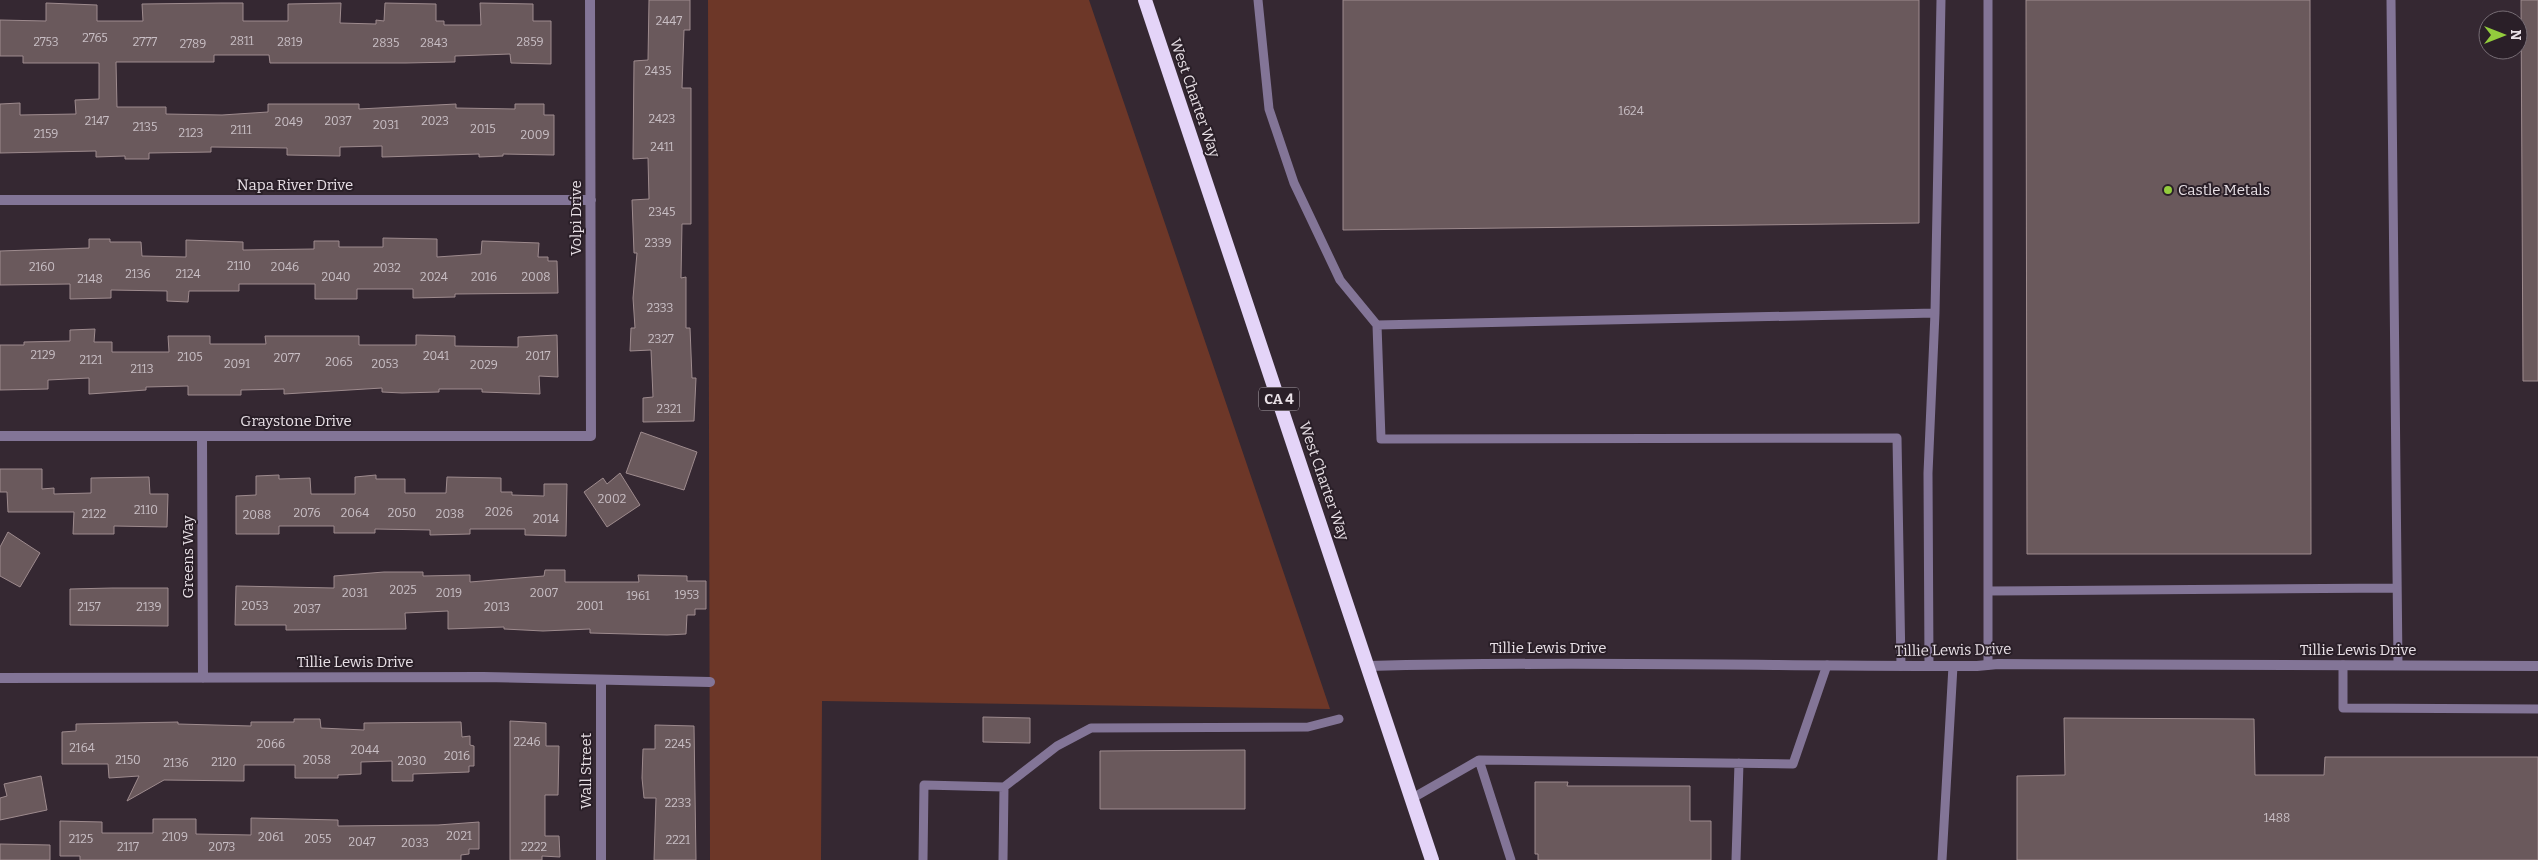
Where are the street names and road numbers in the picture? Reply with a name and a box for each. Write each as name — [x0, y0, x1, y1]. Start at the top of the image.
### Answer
street label: West Charter Way — [1166, 36, 1224, 160]
street label: Napa River Drive — [237, 176, 353, 194]
street label: Volpi Drive — [567, 180, 585, 256]
road number: CA 4 — [1259, 388, 1299, 410]
street label: Graystone Drive — [240, 412, 352, 430]
street label: West Charter Way — [1295, 419, 1353, 543]
street label: Greens Way — [179, 515, 197, 599]
street label: Tillie Lewis Drive — [1490, 639, 1606, 657]
street label: Tillie Lewis Drive — [1894, 640, 2012, 660]
street label: Tillie Lewis Drive — [2300, 641, 2416, 659]
street label: Tillie Lewis Drive — [297, 653, 413, 671]
street label: Wall Street — [577, 732, 595, 809]

